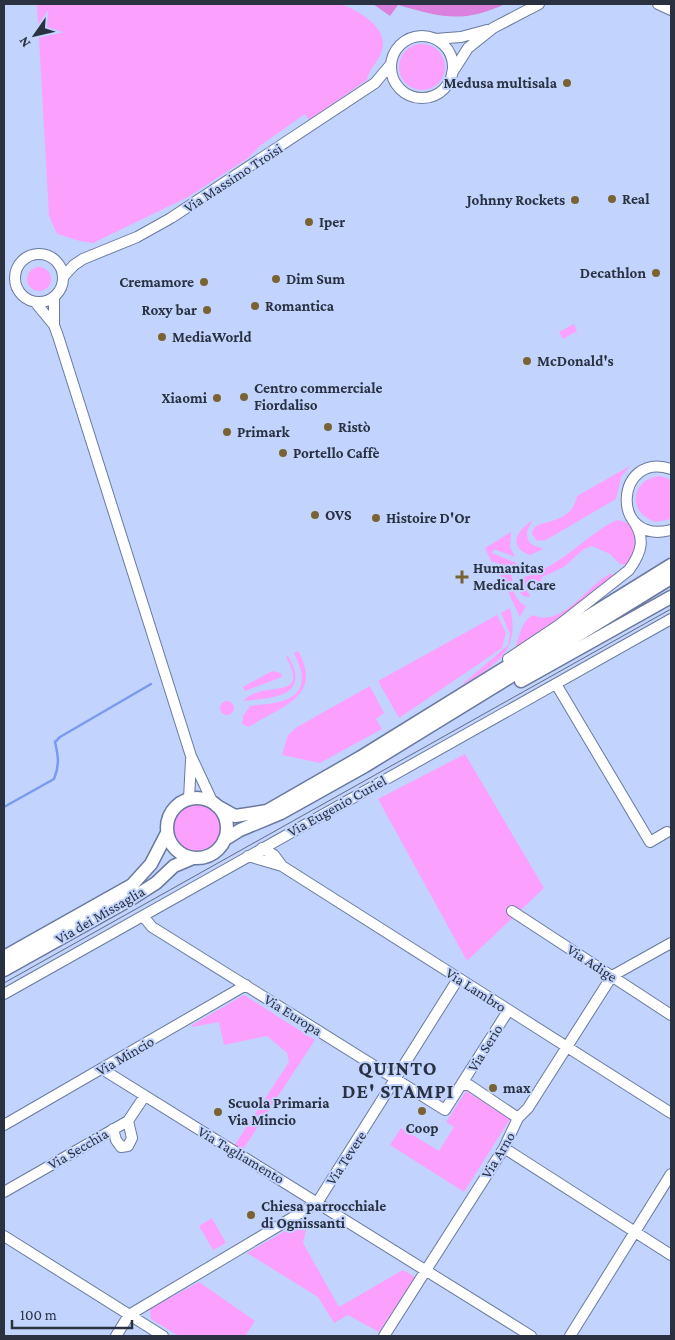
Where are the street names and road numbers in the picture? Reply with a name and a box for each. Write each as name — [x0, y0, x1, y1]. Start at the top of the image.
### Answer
street label: Via Massimo Troisi — [181, 140, 285, 216]
street label: Via Eugenio Curiel — [285, 772, 390, 841]
street label: Via dei Missaglia — [53, 883, 148, 948]
street label: Via Adige — [564, 941, 620, 986]
street label: Via Lambro — [443, 965, 509, 1015]
street label: Via Europa — [261, 991, 325, 1040]
street label: Via Serio — [464, 1022, 506, 1074]
street label: Via Mincio — [93, 1033, 157, 1079]
street label: Via Tagliamento — [195, 1123, 287, 1188]
street label: Via Secchia — [45, 1125, 111, 1173]
street label: Via Tevere — [323, 1128, 370, 1188]
street label: Via Arno — [478, 1129, 518, 1181]

